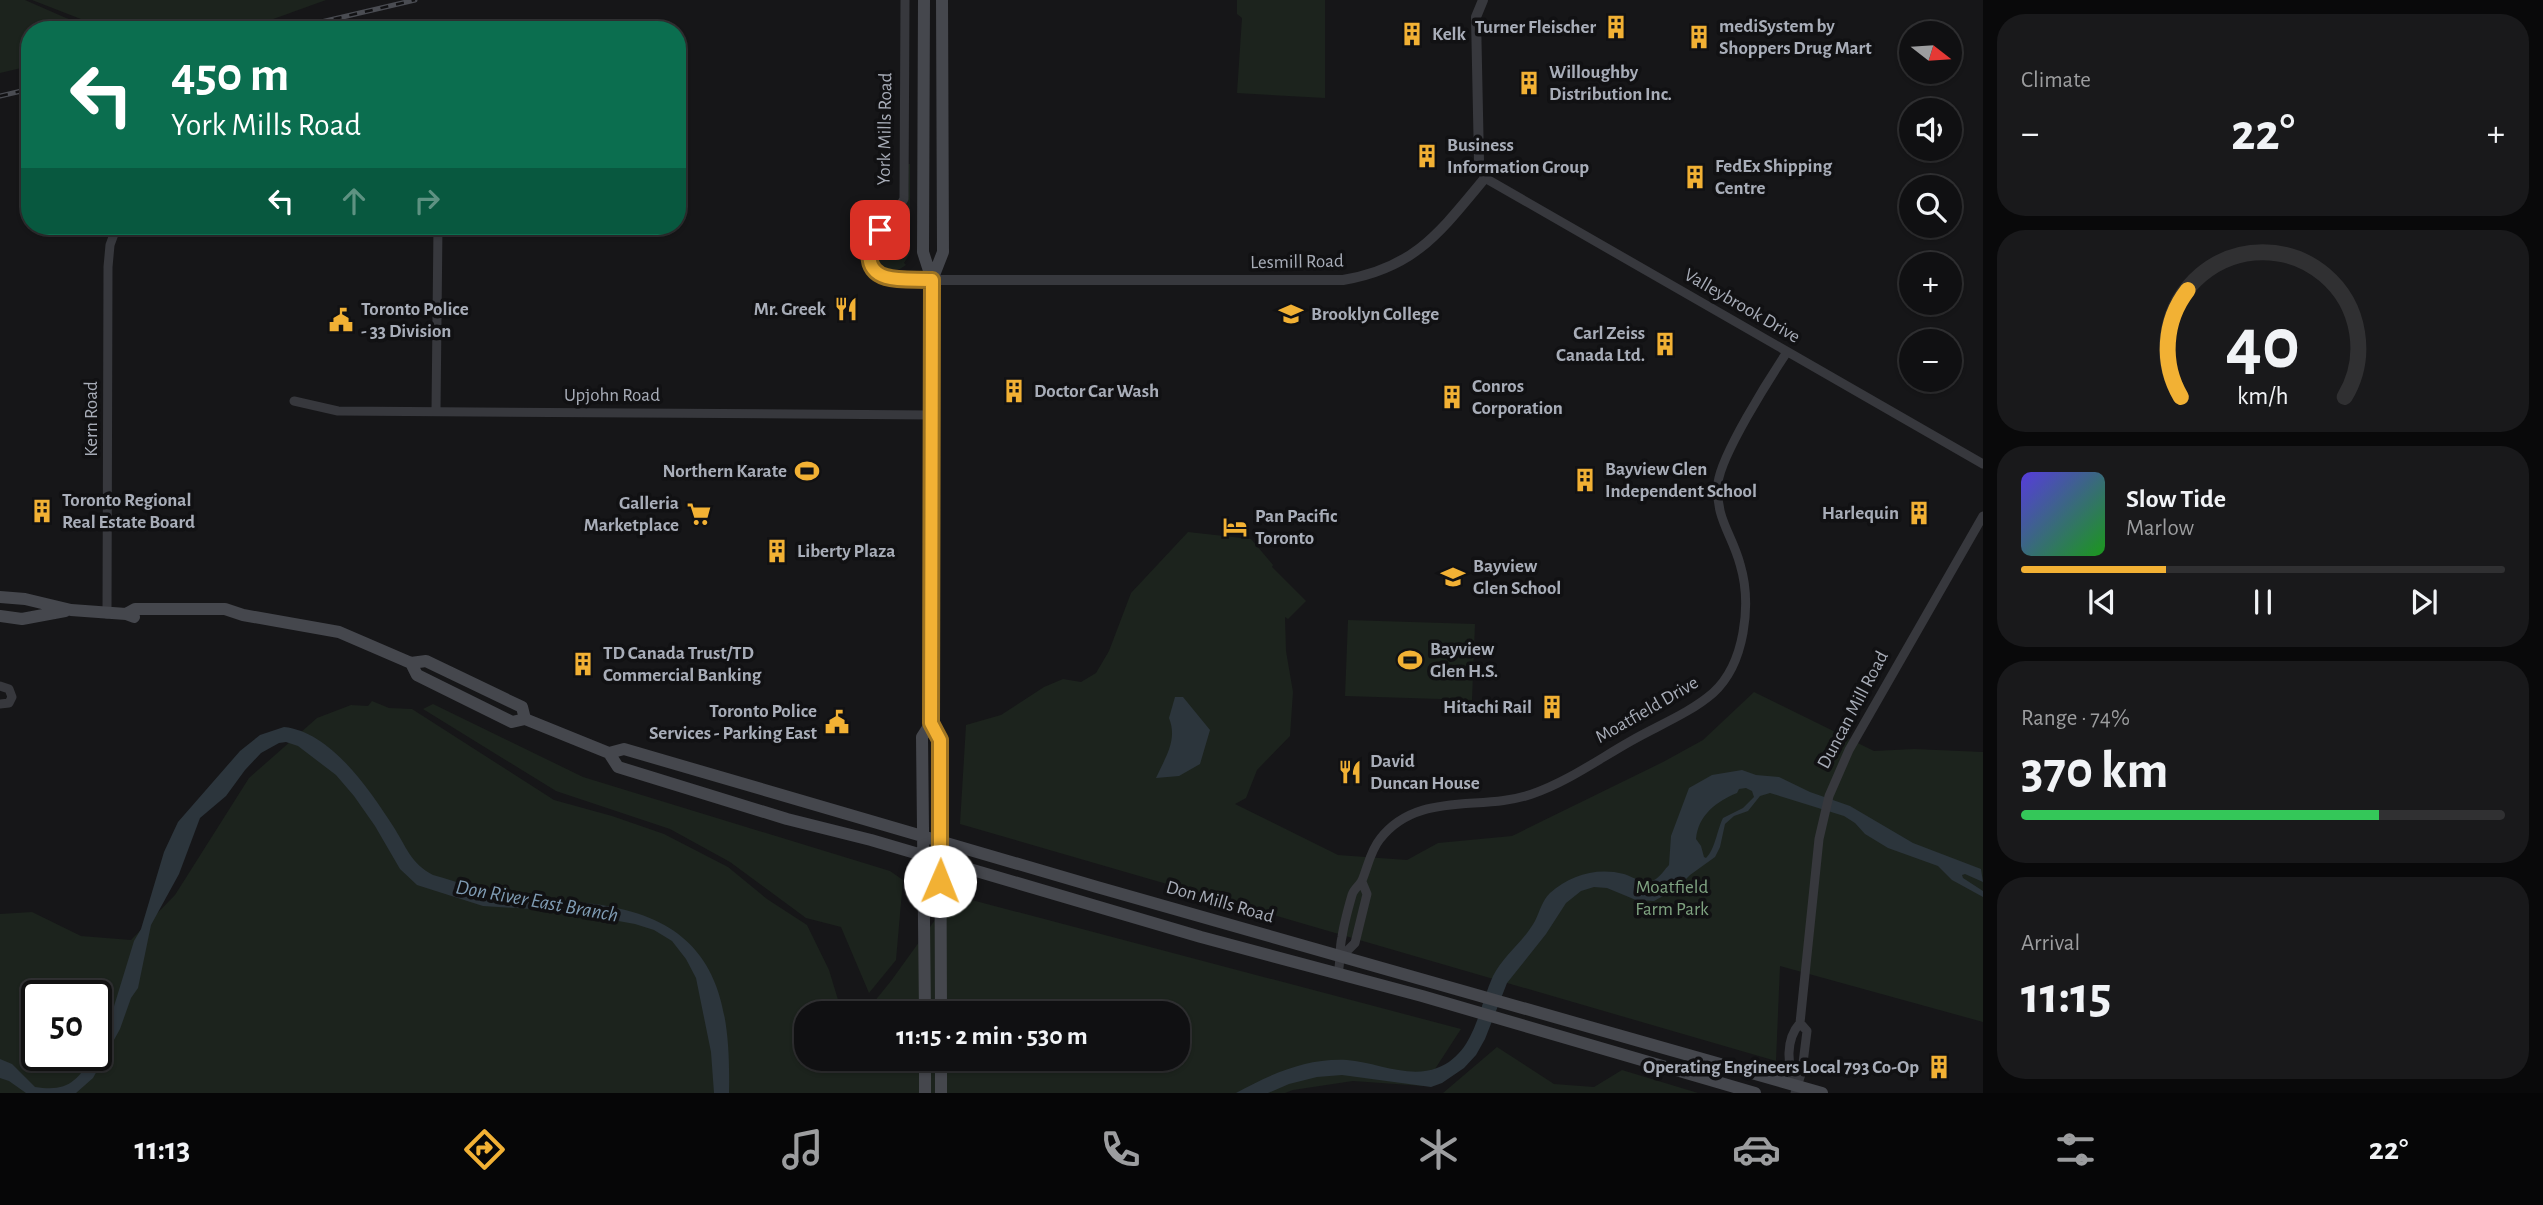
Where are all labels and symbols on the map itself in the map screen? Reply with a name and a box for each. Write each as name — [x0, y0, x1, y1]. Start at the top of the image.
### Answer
building icon: Turner Fleischer — [1602, 13, 1630, 41]
place label: mediSystem by Shoppers Drug Mart — [1719, 17, 1872, 58]
place label: Turner Fleischer — [1475, 18, 1596, 37]
building icon: Kelk — [1398, 20, 1426, 48]
north arrow — [1899, 21, 1962, 84]
building icon: mediSystem by Shoppers Drug Mart — [1685, 23, 1713, 51]
place label: Kelk — [1432, 25, 1467, 44]
place label: Willoughby Distribution Inc. — [1549, 63, 1672, 104]
building icon: Willoughby Distribution Inc. — [1515, 69, 1543, 97]
street label: York Mills Road — [875, 72, 895, 186]
place label: Business Information Group — [1447, 136, 1589, 177]
building icon: Business Information Group — [1413, 142, 1441, 170]
place label: FedEx Shipping Centre — [1715, 157, 1832, 198]
building icon: FedEx Shipping Centre — [1681, 163, 1709, 191]
pin — [850, 200, 910, 260]
street label: Lesmill Road — [1250, 252, 1344, 272]
street label: Valleybrook Drive — [1681, 265, 1803, 347]
restaurant icon: Mr. Greek — [832, 295, 860, 323]
place label: Toronto Police - 33 Division — [361, 300, 469, 341]
place label: Mr. Greek — [754, 300, 827, 319]
school or university icon: Brooklyn College — [1277, 300, 1305, 328]
place label: Brooklyn College — [1311, 305, 1439, 324]
public building icon: Toronto Police - 33 Division — [327, 306, 355, 334]
place label: Carl Zeiss Canada Ltd. — [1556, 324, 1645, 365]
building icon: Carl Zeiss Canada Ltd. — [1651, 330, 1679, 358]
building icon: Doctor Car Wash — [1000, 377, 1028, 405]
place label: Conros Corporation — [1472, 377, 1563, 418]
street label: Kern Road — [82, 381, 101, 457]
place label: Doctor Car Wash — [1034, 382, 1159, 401]
building icon: Conros Corporation — [1438, 383, 1466, 411]
street label: Upjohn Road — [564, 386, 660, 405]
sports icon: Northern Karate — [793, 457, 821, 485]
place label: Bayview Glen Independent School — [1605, 460, 1757, 501]
place label: Northern Karate — [662, 462, 787, 481]
building icon: Bayview Glen Independent School — [1571, 466, 1599, 494]
place label: Toronto Regional Real Estate Board — [62, 491, 195, 532]
place label: Galleria Marketplace — [584, 494, 679, 535]
building icon: Toronto Regional Real Estate Board — [28, 497, 56, 525]
building icon: Harlequin — [1905, 499, 1933, 527]
supermarket icon: Galleria Marketplace — [685, 500, 713, 528]
place label: Harlequin — [1822, 504, 1899, 523]
place label: Pan Pacific Toronto — [1255, 507, 1338, 548]
hotel icon: Pan Pacific Toronto — [1221, 513, 1249, 541]
building icon: Liberty Plaza — [763, 537, 791, 565]
place label: Liberty Plaza — [797, 542, 895, 561]
place label: Bayview Glen School — [1473, 557, 1561, 598]
school or university icon: Bayview Glen School — [1439, 563, 1467, 591]
place label: Bayview Glen H.S. — [1430, 640, 1498, 681]
place label: TD Canada Trust/TD Commercial Banking — [603, 644, 762, 685]
sports icon: Bayview Glen H.S. — [1396, 646, 1424, 674]
street label: Duncan Mill Road — [1814, 648, 1892, 772]
building icon: TD Canada Trust/TD Commercial Banking — [569, 650, 597, 678]
street label: Moatfield Drive — [1592, 673, 1702, 747]
building icon: Hitachi Rail — [1538, 693, 1566, 721]
place label: Hitachi Rail — [1443, 698, 1532, 717]
place label: Toronto Police Services - Parking East — [649, 702, 818, 743]
public building icon: Toronto Police Services - Parking East — [823, 708, 851, 736]
place label: David Duncan House — [1370, 752, 1480, 793]
restaurant icon: David Duncan House — [1336, 758, 1364, 786]
position arrow — [903, 844, 977, 918]
water label: Don River East Branch — [454, 876, 620, 926]
street label: Don Mills Road — [1164, 878, 1276, 927]
park label: Moatfield Farm Park — [1635, 878, 1709, 919]
speed limit sign: 50 — [21, 980, 112, 1071]
building icon: Operating Engineers Local 793 Co-Op — [1925, 1053, 1953, 1081]
place label: Operating Engineers Local 793 Co-Op — [1643, 1058, 1919, 1077]

